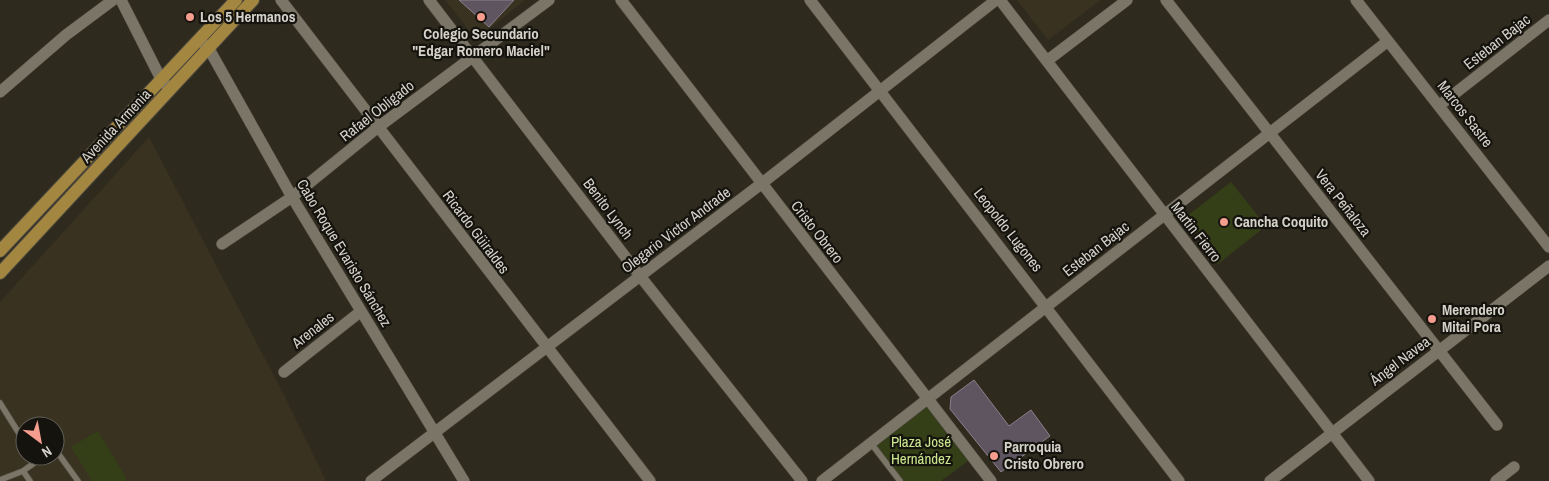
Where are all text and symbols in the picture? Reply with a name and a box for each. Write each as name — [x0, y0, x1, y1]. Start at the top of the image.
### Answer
place label: Los 5 Hermanos — [200, 6, 296, 27]
street label: Esteban Bajac — [1459, 9, 1534, 74]
marker: Los 5 Hermanos — [184, 11, 196, 23]
marker: Colegio Secundario "Edgar Romero Maciel" — [475, 11, 487, 23]
place label: Colegio Secundario "Edgar Romero Maciel" — [412, 23, 550, 61]
street label: Rafael Obligado — [335, 75, 418, 146]
street label: Marcos Sastre — [1433, 76, 1498, 152]
street label: Avenida Armenia — [75, 84, 156, 168]
street label: Vera Peñaloza — [1310, 165, 1376, 241]
street label: Benito Lynch — [579, 174, 638, 244]
street label: Cabo Roque Evaristo Sánchez — [292, 175, 397, 331]
street label: Olegario Victor Andrade — [617, 181, 735, 278]
street label: Leopoldo Lugones — [969, 183, 1048, 276]
street label: Ricardo Güiraldes — [438, 186, 515, 278]
street label: Cristo Obrero — [786, 196, 849, 268]
street label: Martin Fierro — [1166, 197, 1227, 266]
place label: Cancha Coquito — [1234, 211, 1328, 232]
street label: Esteban Bajac — [1058, 216, 1133, 281]
marker: Cancha Coquito — [1218, 216, 1230, 228]
place label: Merendero Mitai Pora — [1442, 299, 1505, 337]
street label: Arenales — [286, 306, 338, 353]
marker: Merendero Mitai Pora — [1426, 313, 1438, 325]
street label: Ángel Navea — [1364, 331, 1434, 391]
north arrow — [15, 416, 65, 466]
park label: Plaza José Hernández — [891, 431, 951, 469]
place label: Parroquia Cristo Obrero — [1004, 436, 1084, 474]
text: N — [39, 442, 55, 462]
marker: Parroquia Cristo Obrero — [988, 450, 1000, 462]

